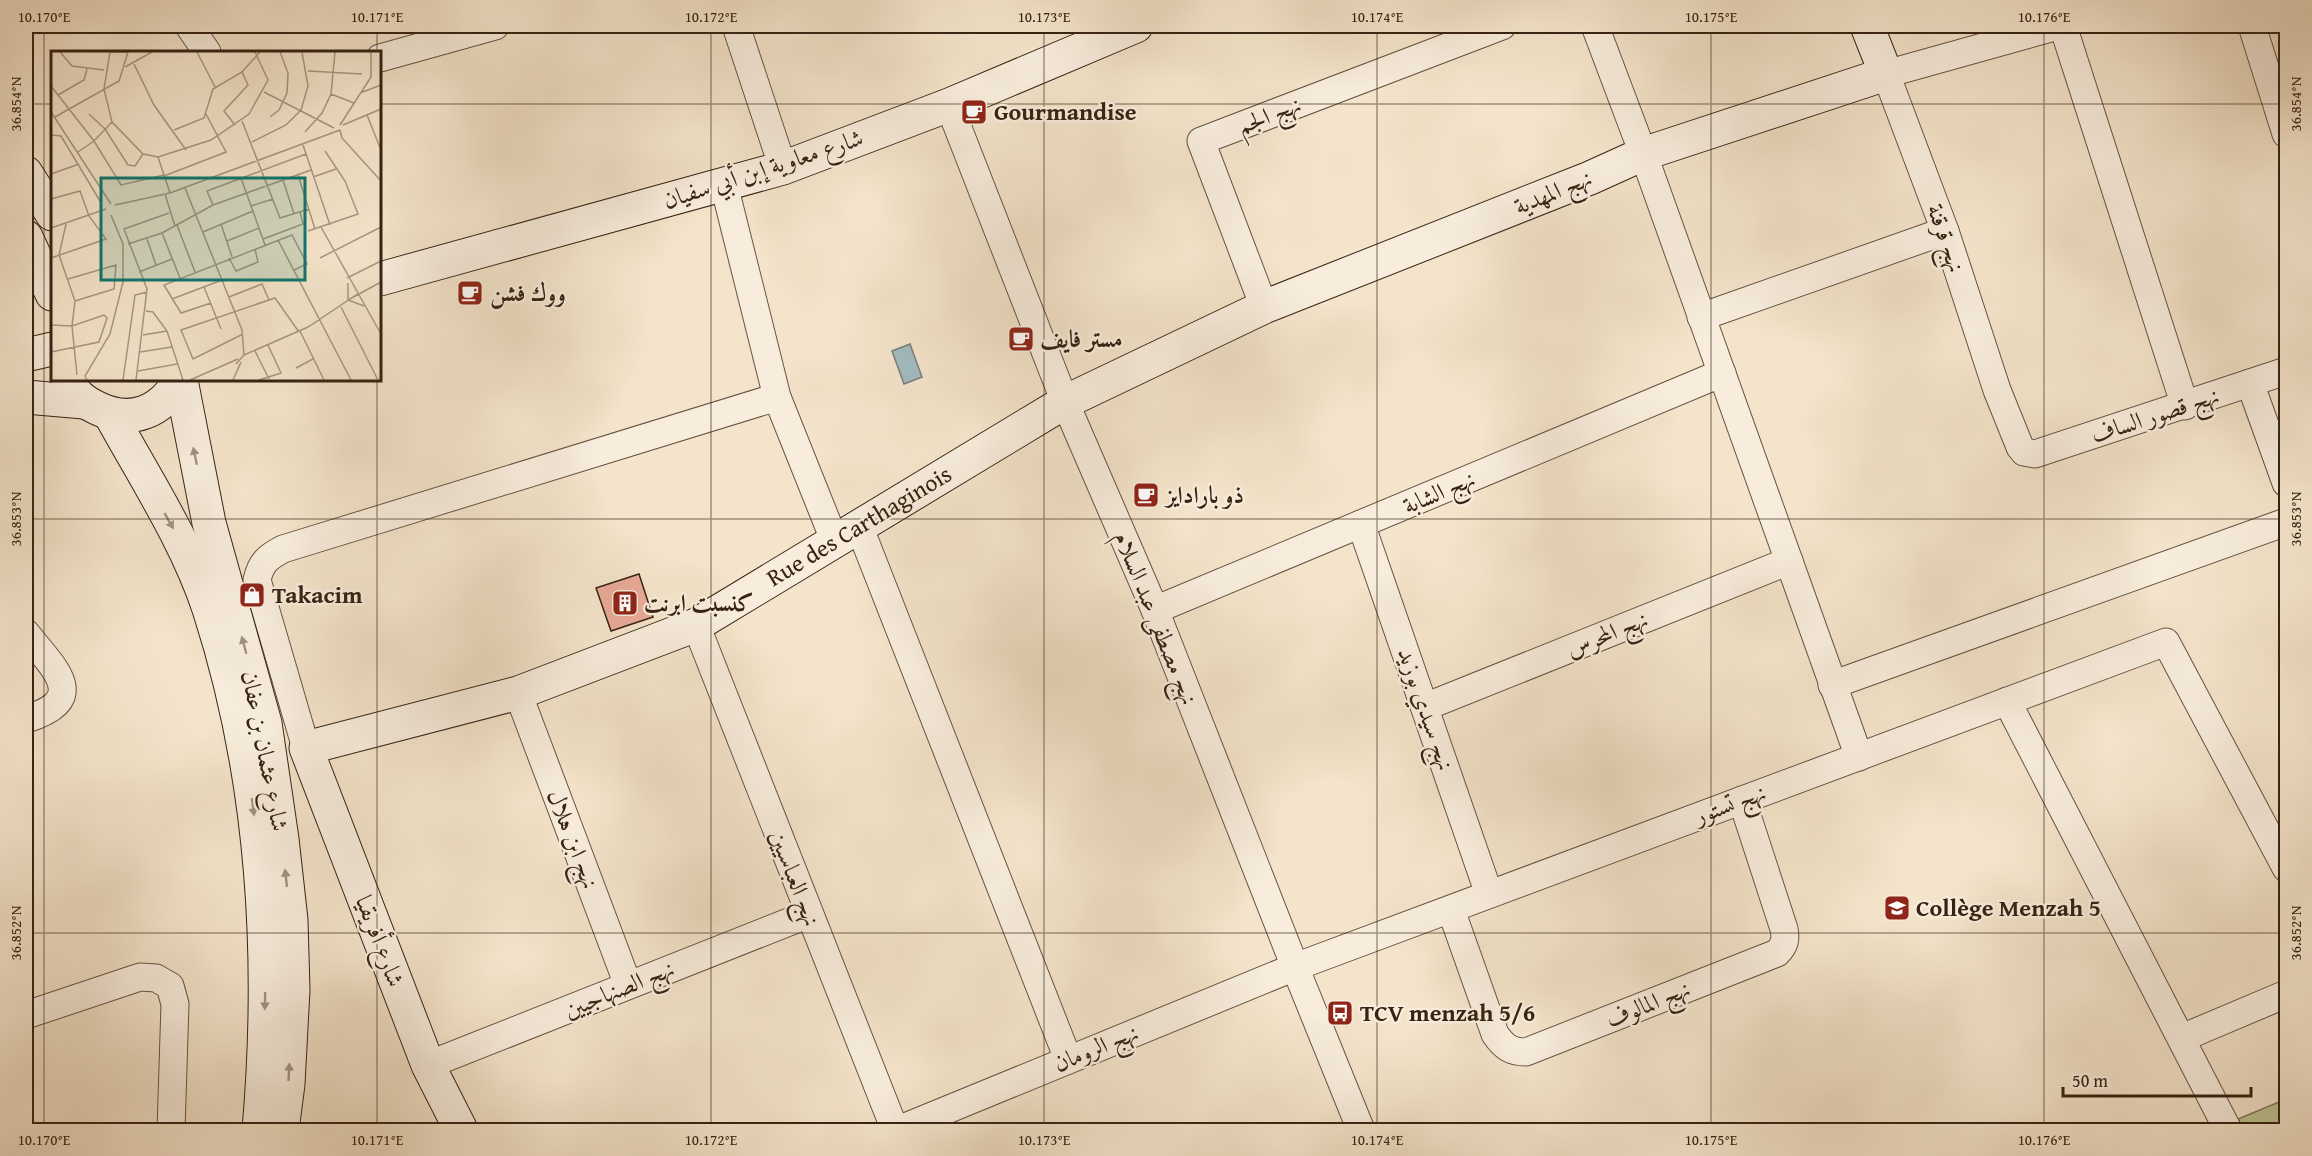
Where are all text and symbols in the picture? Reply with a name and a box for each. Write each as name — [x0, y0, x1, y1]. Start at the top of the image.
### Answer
text: 10.170°E — [18, 6, 71, 27]
text: 10.171°E — [351, 6, 404, 27]
text: 10.172°E — [685, 6, 738, 27]
text: 10.173°E — [1018, 6, 1071, 27]
text: 10.174°E — [1351, 6, 1404, 27]
text: 10.175°E — [1685, 6, 1738, 27]
text: 10.176°E — [2018, 6, 2071, 27]
inset map — [51, 51, 381, 381]
text: 36.854°N — [5, 76, 26, 131]
text: 36.854°N — [2285, 76, 2306, 131]
street label: نهج الجم — [1232, 86, 1308, 147]
place label: Gourmandise — [994, 94, 1137, 129]
cafe icon: Gourmandise — [959, 97, 989, 127]
street label: شارع معاوية إبن أبي سفيان — [658, 120, 868, 220]
street label: نهج المهدية — [1509, 160, 1599, 227]
street label: نهج قرقنة — [1915, 199, 1975, 278]
place label: ووك فشن — [490, 275, 566, 310]
cafe icon: ووك فشن — [455, 278, 485, 308]
place label: مستر فايف — [1040, 321, 1123, 356]
cafe icon: مستر فايف — [1006, 324, 1036, 354]
street label: نهج قصور الساف — [2086, 377, 2225, 456]
one-way arrow — [190, 447, 199, 466]
street label: Rue des Carthaginois — [760, 456, 958, 595]
street label: نهج الشابة — [1397, 461, 1482, 526]
place label: ذو بارادايز — [1163, 477, 1244, 512]
cafe icon: ذو بارادايز — [1131, 480, 1161, 510]
text: 36.853°N — [5, 491, 26, 546]
text: 36.853°N — [2285, 491, 2306, 546]
one-way arrow — [164, 513, 174, 530]
street label: نهج مصطفى عبد السلام — [1102, 526, 1207, 711]
place label: Takacim — [272, 577, 363, 612]
shop icon: Takacim — [237, 580, 267, 610]
place label: كنسبت ابرنت — [644, 585, 754, 620]
building icon: كنسبت ابرنت — [610, 588, 640, 618]
street label: نهج المحرس — [1560, 601, 1655, 670]
one-way arrow — [239, 636, 248, 654]
street label: نهج سيدي بوزيد — [1385, 643, 1464, 776]
street label: شارع عثمان بن عفان — [230, 668, 298, 835]
street label: نهج تستور — [1687, 774, 1772, 837]
street label: نهج ابن هلال — [535, 784, 608, 895]
one-way arrow — [248, 797, 258, 816]
street label: نهج العباسيين — [757, 825, 830, 933]
one-way arrow — [281, 868, 291, 887]
street label: شارع أفريقيا — [344, 890, 414, 993]
place label: Collège Menzah 5 — [1916, 890, 2101, 925]
school or university icon: Collège Menzah 5 — [1882, 893, 1912, 923]
text: 36.852°N — [5, 905, 26, 960]
text: 36.852°N — [2285, 905, 2306, 960]
street label: نهج الصنهاجيين — [558, 951, 681, 1030]
street label: نهج المالوف — [1600, 971, 1697, 1040]
one-way arrow — [260, 992, 270, 1011]
place label: TCV menzah 5/6 — [1360, 995, 1535, 1030]
bus stop icon: TCV menzah 5/6 — [1325, 998, 1355, 1028]
street label: نهج الرومان — [1048, 1015, 1145, 1084]
scale bar — [2063, 1060, 2250, 1098]
one-way arrow — [284, 1063, 293, 1082]
text: 50 m — [2072, 1067, 2108, 1094]
text: 10.170°E — [18, 1129, 71, 1150]
text: 10.171°E — [351, 1129, 404, 1150]
text: 10.172°E — [685, 1129, 738, 1150]
text: 10.173°E — [1018, 1129, 1071, 1150]
text: 10.174°E — [1351, 1129, 1404, 1150]
text: 10.175°E — [1685, 1129, 1738, 1150]
text: 10.176°E — [2018, 1129, 2071, 1150]

